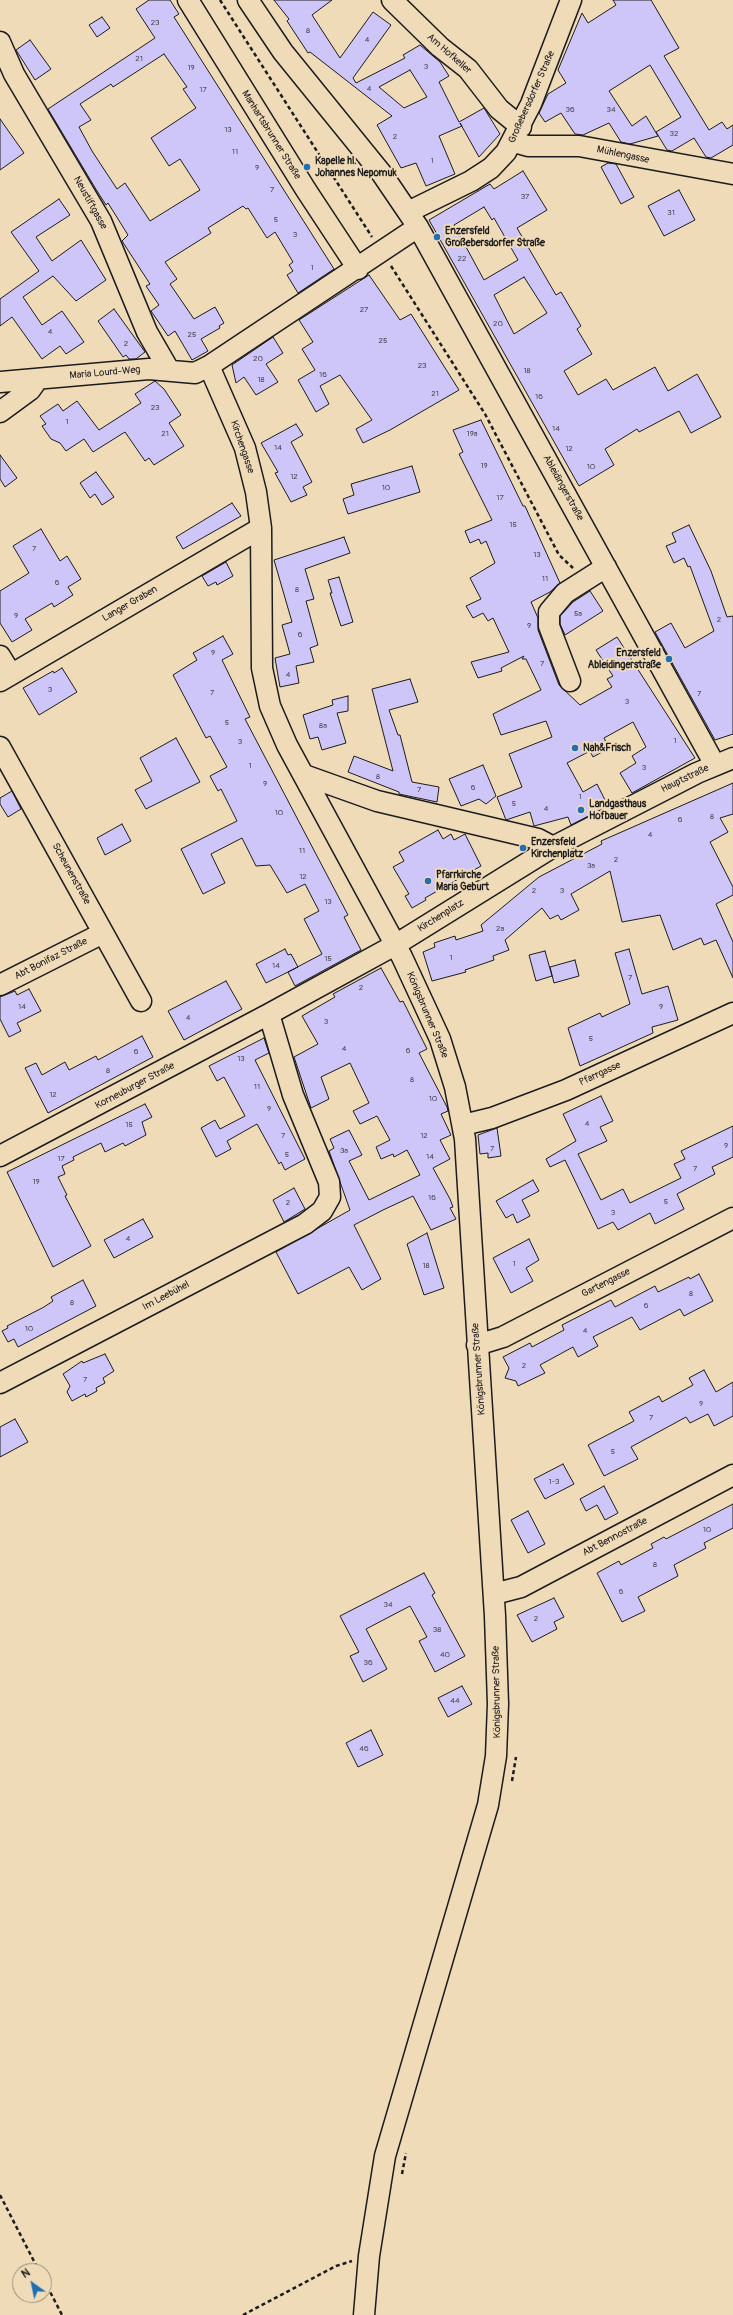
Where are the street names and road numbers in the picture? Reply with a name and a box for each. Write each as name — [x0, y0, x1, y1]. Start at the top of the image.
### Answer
street label: Am Hofkeller — [424, 31, 474, 77]
street label: Großebersdorfer Straße — [506, 49, 558, 145]
street label: Manhartsbrunner Straße — [239, 88, 303, 182]
street label: Mühlengasse — [596, 144, 650, 166]
street label: Neustiftgasse — [71, 174, 109, 232]
street label: Maria Lourd-Weg — [69, 364, 141, 382]
street label: Kirchengasse — [227, 419, 257, 475]
street label: Ableidingerstraße — [540, 453, 586, 523]
street label: Langer Graben — [100, 583, 160, 625]
street label: Hauptstraße — [659, 762, 711, 796]
street label: Scheunenstraße — [49, 841, 93, 907]
street label: Kirchenplatz — [416, 897, 466, 935]
street label: Abt Bonifaz Straße — [13, 935, 89, 983]
street label: Königsbrunner Straße — [403, 970, 451, 1060]
street label: Pfarrgasse — [577, 1059, 623, 1089]
street label: Korneuburger Straße — [93, 1060, 177, 1112]
street label: Gartengasse — [580, 1266, 632, 1300]
street label: Im Leebühel — [140, 1279, 192, 1313]
street label: Königsbrunner Straße — [470, 1322, 488, 1416]
street label: Abt Bennostraße — [580, 1515, 650, 1559]
street label: Königsbrunner Straße — [490, 1646, 504, 1738]

